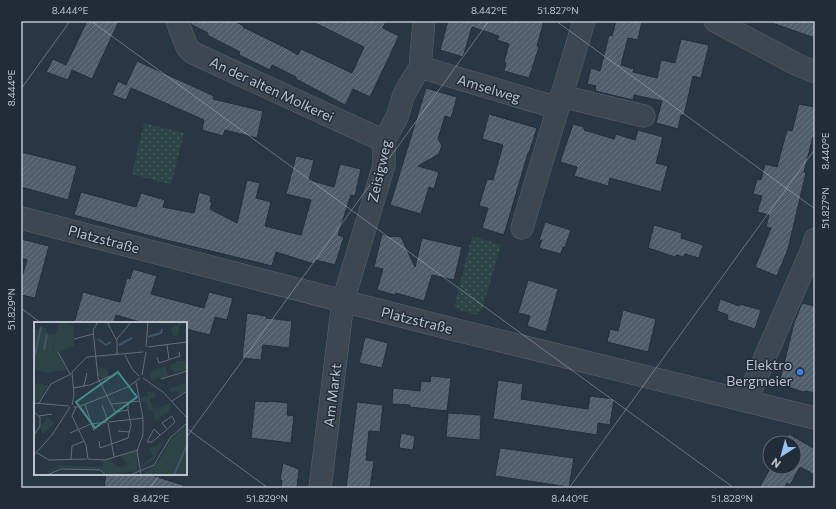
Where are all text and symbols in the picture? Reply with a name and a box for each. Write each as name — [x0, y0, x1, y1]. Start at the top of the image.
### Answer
text: 8.444°E — [52, 4, 88, 16]
text: 8.442°E — [471, 4, 507, 16]
text: 51.827°N — [537, 4, 579, 16]
street label: An der alten Molkerei — [207, 53, 337, 125]
text: 8.444°E — [5, 70, 17, 106]
street label: Amselweg — [455, 70, 523, 106]
text: 8.440°E — [819, 132, 831, 170]
street label: Zeisigweg — [364, 138, 395, 204]
text: 51.827°N — [819, 187, 831, 229]
street label: Platzstraße — [67, 221, 141, 257]
text: 51.829°N — [5, 288, 17, 330]
street label: Platzstraße — [379, 303, 455, 337]
inset map — [34, 322, 187, 475]
place label: Elektro Bergmeier — [726, 356, 792, 389]
street label: Am Markt — [320, 362, 344, 428]
marker: Elektro Bergmeier — [795, 367, 805, 377]
north arrow — [762, 435, 802, 475]
text: N — [769, 456, 783, 471]
text: 8.442°E — [133, 492, 169, 504]
text: 51.829°N — [246, 492, 288, 504]
text: 8.440°E — [551, 492, 589, 504]
text: 51.828°N — [711, 492, 753, 504]

